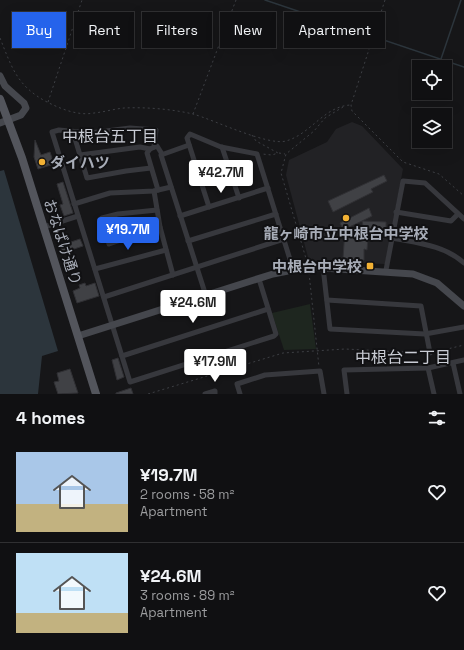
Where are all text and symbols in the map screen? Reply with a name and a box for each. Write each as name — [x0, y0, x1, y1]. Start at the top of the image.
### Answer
chip: Buy — [12, 12, 66, 48]
chip: Rent — [74, 12, 134, 48]
chip: Filters — [142, 12, 212, 48]
chip: New — [220, 12, 276, 48]
chip: Apartment — [284, 12, 385, 48]
map controls — [412, 60, 452, 148]
button: locate — [412, 60, 452, 100]
button: layers — [412, 108, 452, 148]
district label: 中根台五丁目 — [62, 126, 158, 147]
place label: ダイハツ — [50, 153, 110, 172]
marker: ダイハツ — [37, 157, 47, 167]
pin: ¥42.7M — [188, 160, 254, 194]
text: ¥42.7M — [198, 164, 244, 181]
street label: おなばけ通り — [40, 196, 86, 288]
marker: 龍ヶ崎市立中根台中学校 — [341, 213, 351, 223]
pin: ¥19.7M — [95, 217, 161, 251]
text: ¥19.7M — [106, 221, 150, 238]
place label: 龍ヶ崎市立中根台中学校 — [263, 224, 429, 243]
place label: 中根台中学校 — [272, 257, 362, 276]
marker: 中根台中学校 — [365, 261, 375, 271]
pin: ¥24.6M — [160, 290, 226, 324]
text: ¥24.6M — [169, 294, 217, 311]
district label: 中根台二丁目 — [355, 347, 451, 368]
pin: ¥17.9M — [182, 349, 248, 383]
text: ¥17.9M — [193, 353, 237, 370]
text: 4 homes — [16, 407, 85, 429]
icon: filters — [426, 407, 448, 429]
text: ¥19.7M — [140, 464, 197, 486]
icon: home — [48, 468, 96, 516]
icon: heart — [426, 481, 448, 503]
text: 2 rooms · 58 m² — [140, 486, 234, 503]
text: Apartment — [140, 503, 208, 520]
text: ¥24.6M — [140, 565, 202, 587]
icon: home — [48, 569, 96, 617]
icon: heart — [426, 582, 448, 604]
text: 3 rooms · 89 m² — [140, 587, 234, 604]
text: Apartment — [140, 604, 208, 621]

